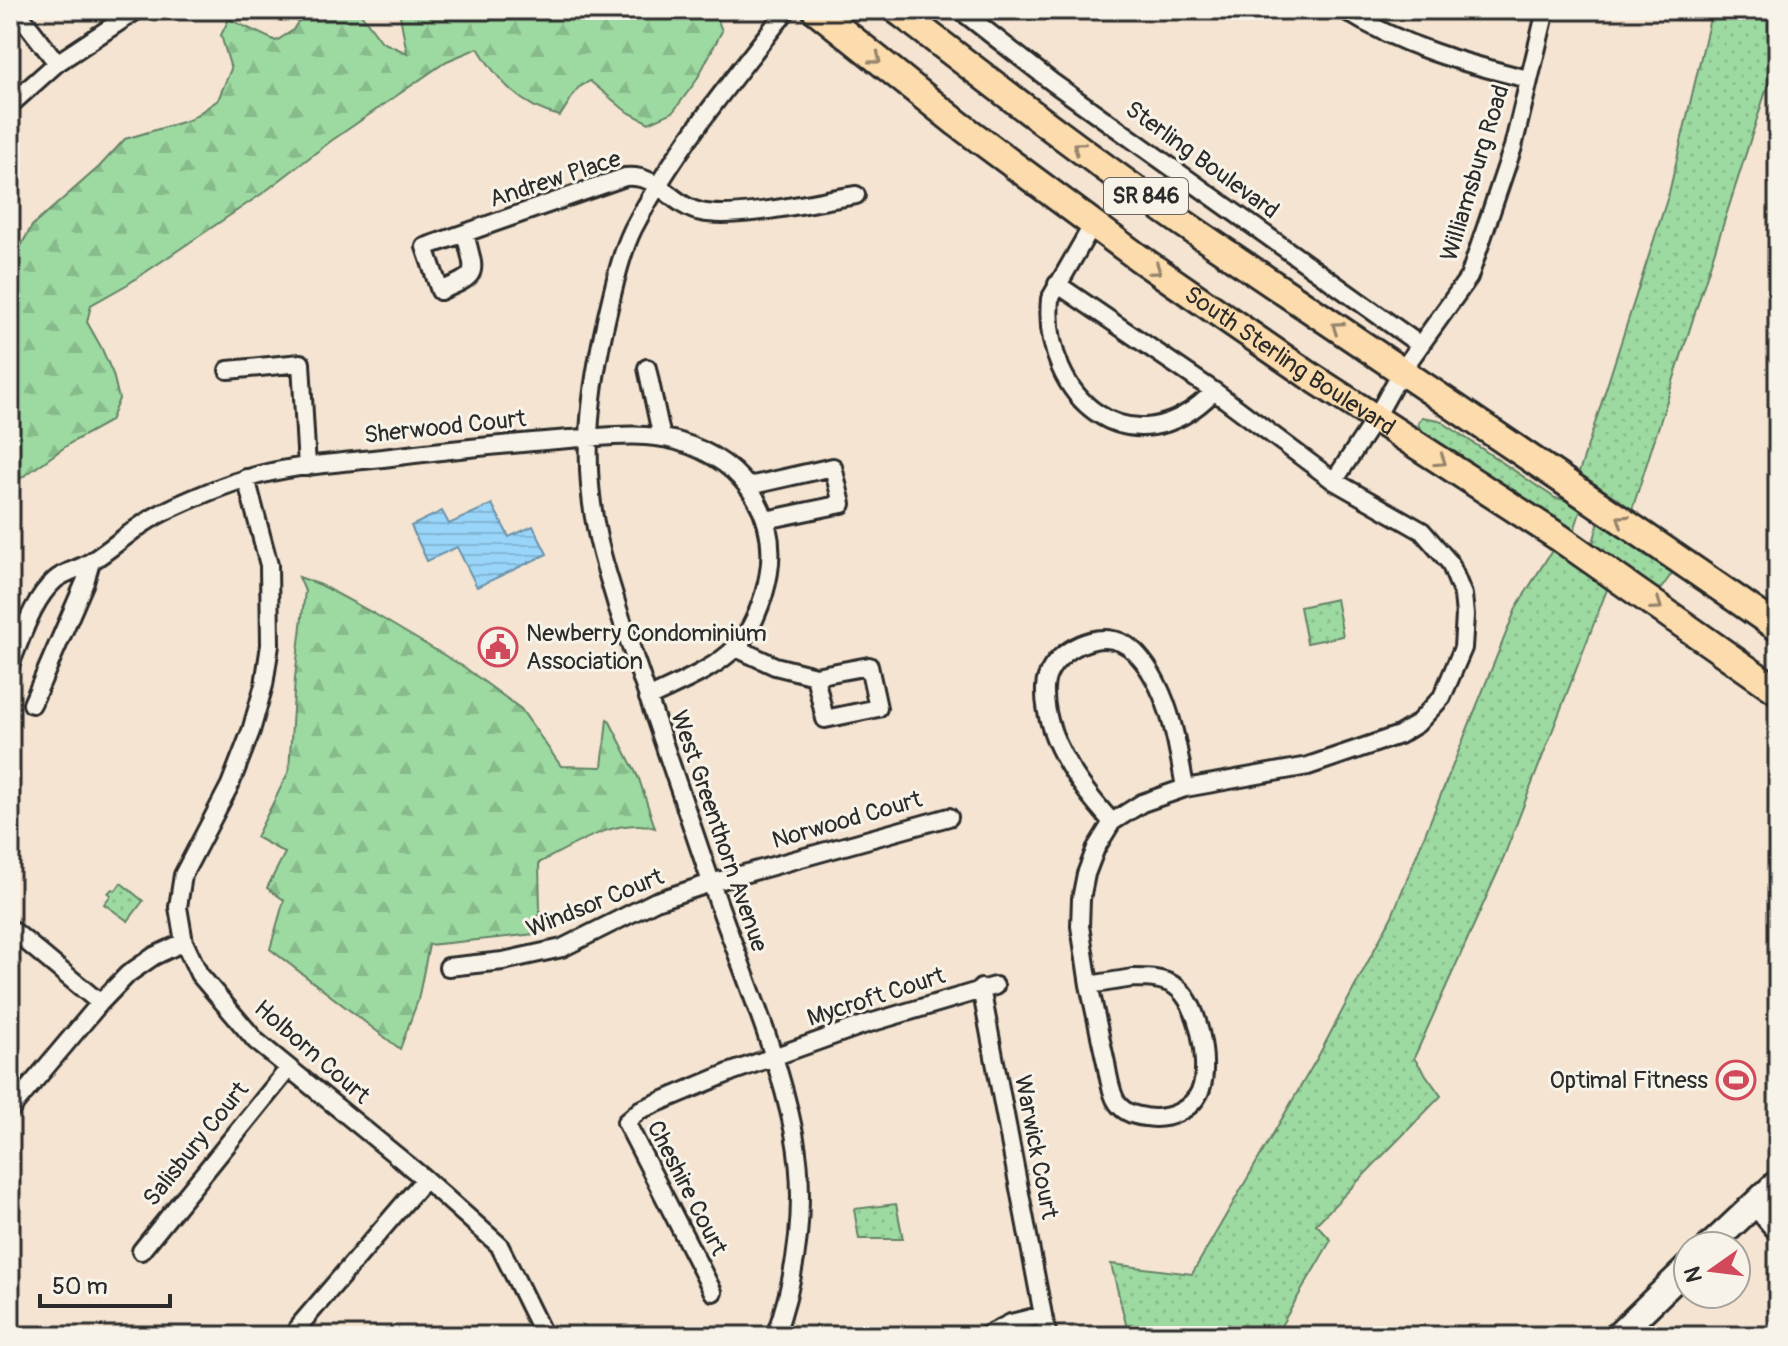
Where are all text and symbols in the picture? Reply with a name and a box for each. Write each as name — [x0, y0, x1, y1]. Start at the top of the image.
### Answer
one-way arrow — [867, 49, 882, 64]
street label: Williamsburg Road — [1434, 81, 1516, 265]
street label: Sterling Boulevard — [1120, 95, 1284, 225]
one-way arrow — [1072, 142, 1086, 157]
street label: Andrew Place — [486, 144, 624, 214]
road number: SR 846 — [1104, 178, 1188, 214]
one-way arrow — [1147, 260, 1161, 275]
street label: South Sterling Boulevard — [1179, 279, 1401, 442]
one-way arrow — [1331, 322, 1346, 337]
street label: Sherwood Court — [363, 404, 528, 450]
one-way arrow — [1432, 452, 1446, 467]
one-way arrow — [1616, 515, 1630, 530]
one-way arrow — [1649, 595, 1663, 610]
place label: Newberry Condominium Association — [526, 619, 767, 676]
public building icon: Newberry Condominium Association — [477, 626, 519, 668]
street label: West Greenthorn Avenue — [664, 706, 774, 956]
street label: Norwood Court — [769, 785, 926, 855]
street label: Windsor Court — [522, 862, 668, 944]
street label: Mycroft Court — [803, 961, 949, 1033]
street label: Holborn Court — [248, 994, 376, 1110]
sports icon: Optimal Fitness — [1715, 1059, 1757, 1101]
place label: Optimal Fitness — [1549, 1066, 1708, 1095]
street label: Warwick Court — [1008, 1073, 1064, 1222]
street label: Salisbury Court — [137, 1076, 255, 1212]
street label: Cheshire Court — [641, 1116, 734, 1261]
north arrow — [1672, 1230, 1752, 1310]
scale bar — [40, 1258, 170, 1308]
text: N — [1678, 1264, 1709, 1285]
text: 50 m — [52, 1272, 108, 1301]

